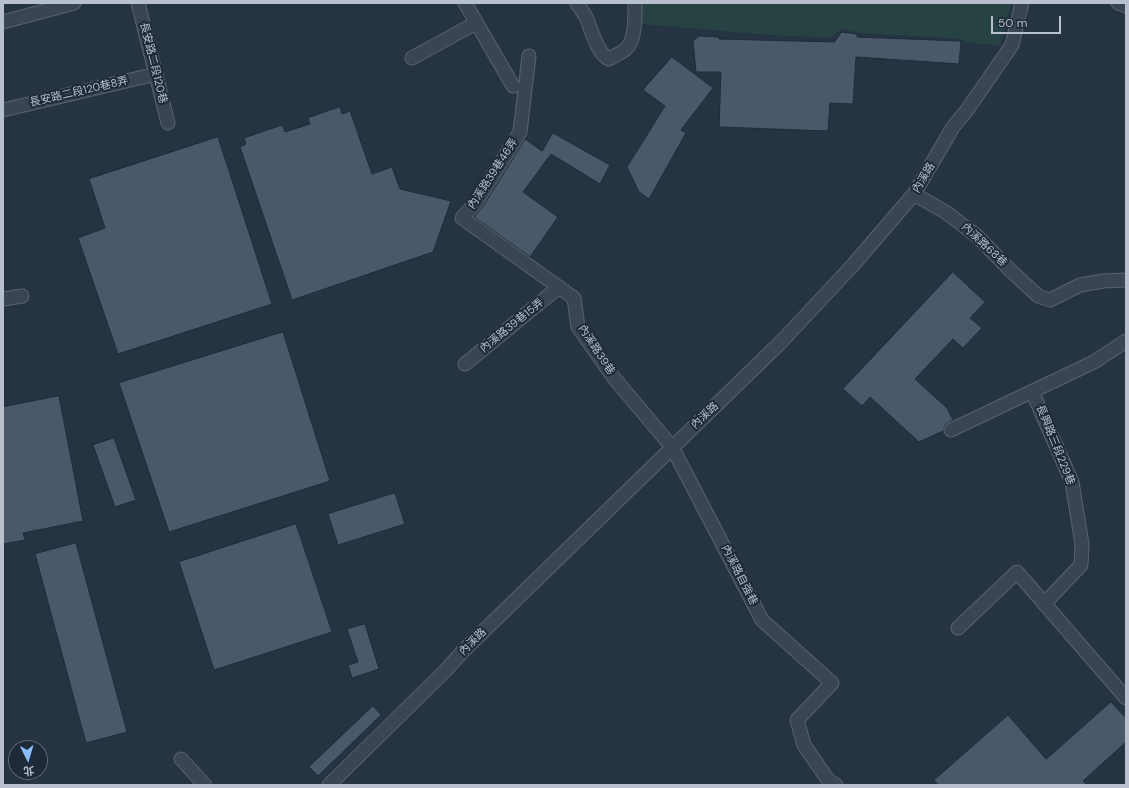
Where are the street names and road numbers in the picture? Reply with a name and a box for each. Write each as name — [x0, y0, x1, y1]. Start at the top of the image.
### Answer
street label: 長安路二段120巷 — [137, 21, 169, 105]
street label: 長安路二段120巷8弄 — [28, 74, 130, 110]
street label: 內溪路39巷46弄 — [465, 136, 521, 212]
street label: 內溪路 — [910, 160, 938, 196]
street label: 內溪路68巷 — [958, 221, 1010, 269]
street label: 內溪路39巷15弄 — [477, 296, 547, 356]
street label: 內溪路39巷 — [575, 322, 617, 378]
street label: 內溪路 — [688, 400, 722, 432]
street label: 長興路三段229巷 — [1033, 403, 1077, 487]
street label: 內溪路自強巷 — [718, 543, 760, 607]
street label: 內溪路 — [457, 626, 489, 658]

